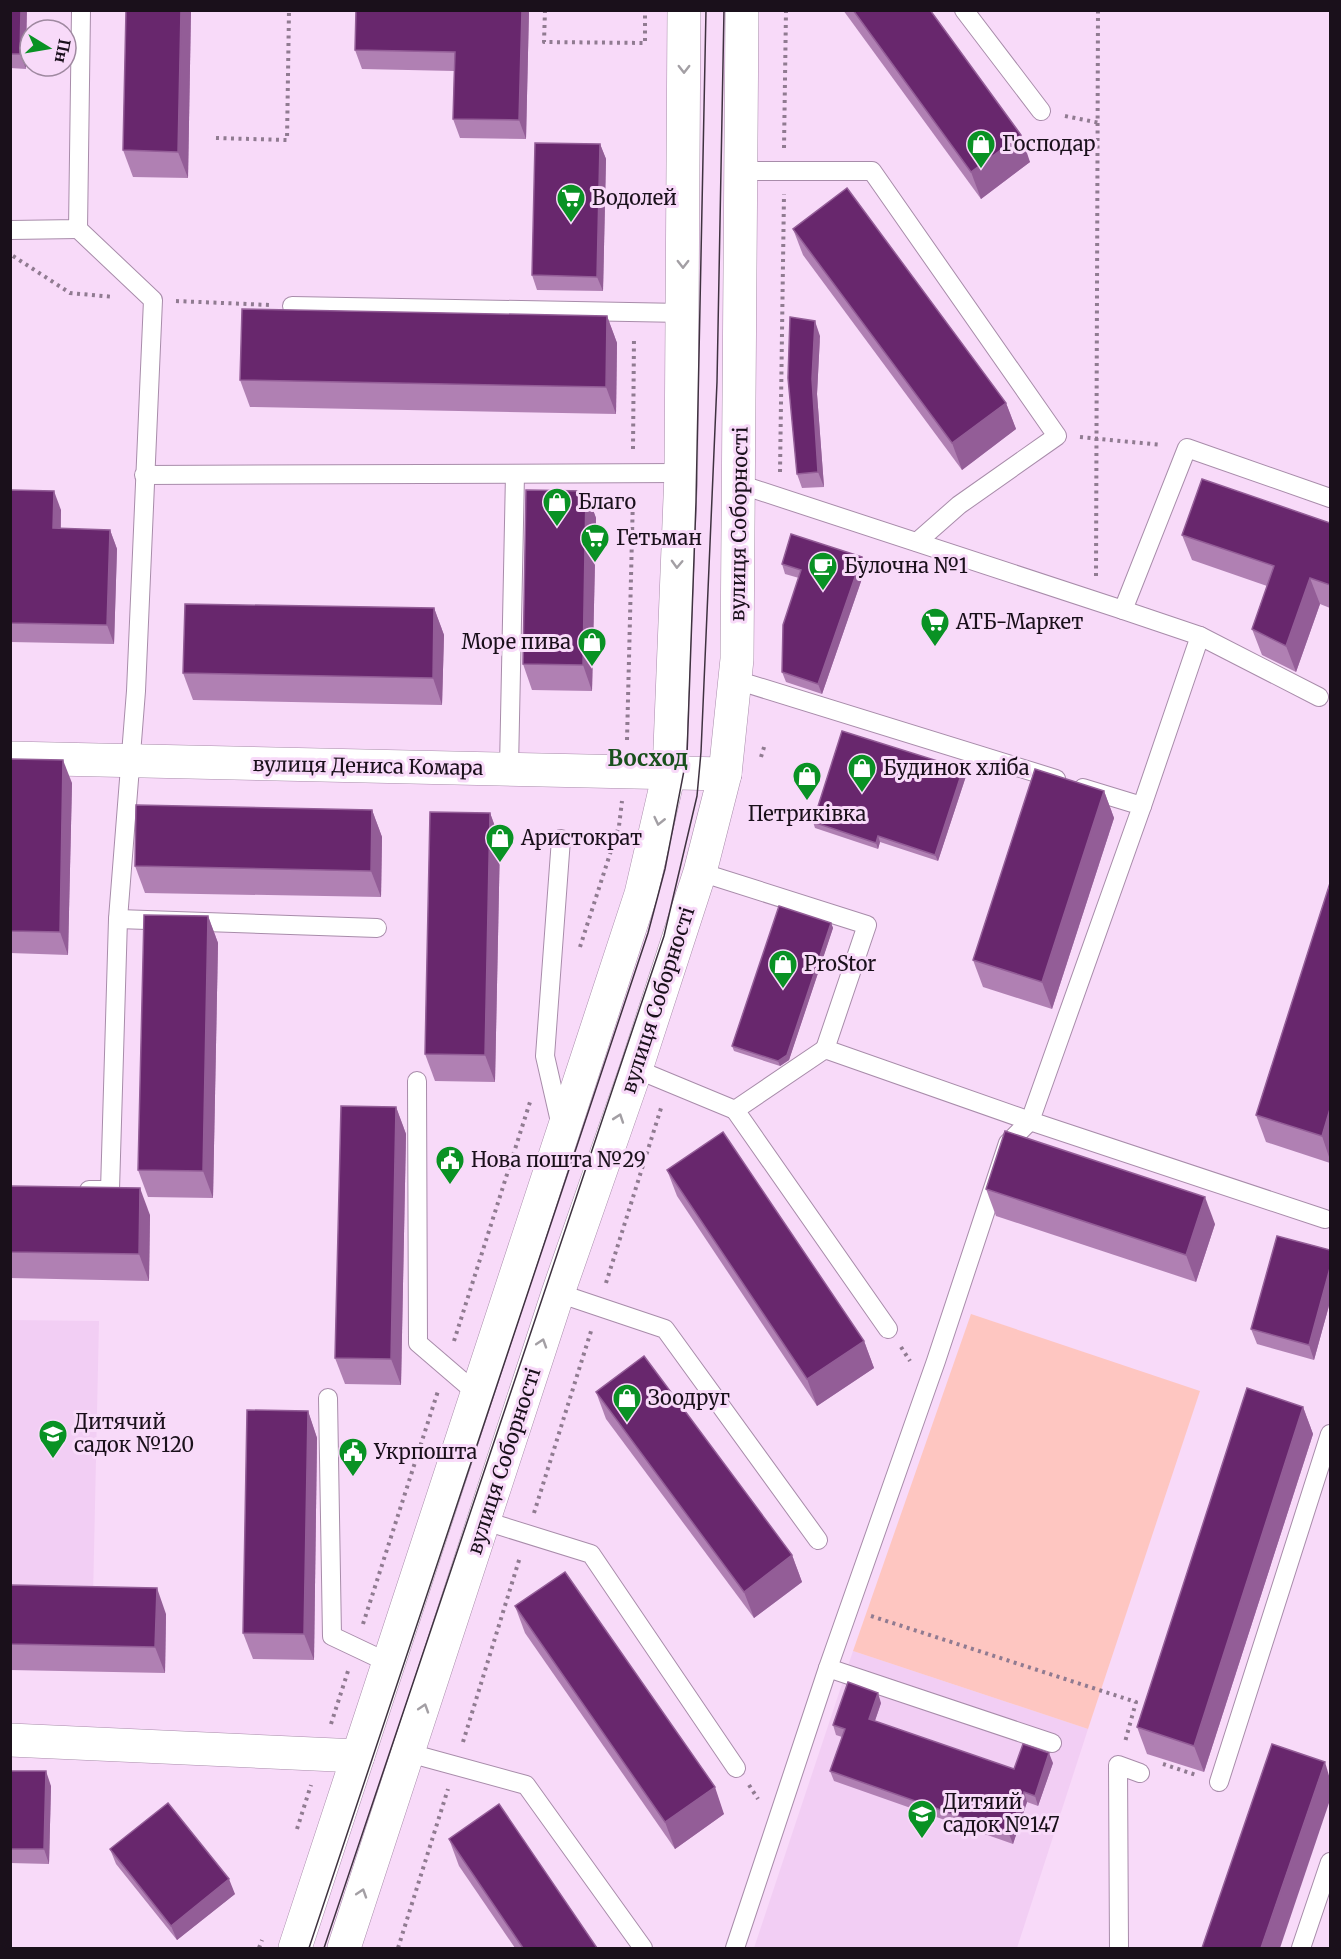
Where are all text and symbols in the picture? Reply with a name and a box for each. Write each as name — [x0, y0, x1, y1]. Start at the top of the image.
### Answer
north arrow — [18, 18, 78, 78]
text: Пн — [51, 37, 75, 65]
one-way arrow — [678, 64, 690, 73]
shop icon: Господар — [965, 128, 997, 170]
place label: Господар — [1002, 131, 1096, 156]
supermarket icon: Водолей — [555, 182, 587, 224]
place label: Водолей — [592, 185, 677, 210]
one-way arrow — [677, 259, 689, 268]
street label: вулиця Соборності — [724, 426, 753, 622]
shop icon: Благо — [541, 486, 573, 528]
place label: Благо — [578, 489, 636, 514]
supermarket icon: Гетьман — [579, 522, 611, 564]
place label: Гетьман — [616, 525, 702, 550]
cafe icon: Булочна №1 — [807, 550, 839, 592]
place label: Булочна №1 — [844, 553, 968, 578]
one-way arrow — [671, 559, 684, 568]
supermarket icon: АТБ-Маркет — [919, 606, 951, 648]
place label: АТБ-Маркет — [955, 609, 1083, 634]
shop icon: Море пива — [576, 626, 608, 668]
place label: Море пива — [461, 629, 571, 654]
district label: Восход — [608, 744, 688, 772]
street label: вулиця Дениса Комара — [252, 751, 484, 780]
shop icon: Будинок хліба — [846, 752, 878, 794]
place label: Будинок хліба — [883, 755, 1030, 780]
shop icon: Петриківка — [791, 760, 823, 802]
place label: Петриківка — [748, 801, 866, 826]
one-way arrow — [654, 815, 667, 825]
shop icon: Аристократ — [484, 822, 516, 864]
place label: Аристократ — [520, 825, 642, 850]
street label: вулиця Соборності — [616, 903, 699, 1096]
shop icon: ProStor — [767, 948, 799, 990]
place label: ProStor — [804, 951, 876, 976]
one-way arrow — [611, 1113, 624, 1124]
public building icon: Нова пошта №29 — [434, 1144, 466, 1186]
place label: Нова пошта №29 — [471, 1147, 646, 1172]
one-way arrow — [535, 1338, 547, 1349]
street label: вулиця Соборності — [462, 1364, 545, 1557]
shop icon: Зоодруг — [611, 1382, 643, 1424]
place label: Зоодруг — [648, 1385, 730, 1410]
place label: Дитячий садок №120 — [74, 1409, 194, 1457]
school or university icon: Дитячий садок №120 — [37, 1418, 69, 1460]
public building icon: Укрпошта — [337, 1436, 369, 1478]
place label: Укрпошта — [373, 1439, 477, 1464]
one-way arrow — [417, 1703, 429, 1714]
place label: Дитяий садок №147 — [943, 1789, 1060, 1837]
school or university icon: Дитяий садок №147 — [906, 1798, 938, 1840]
one-way arrow — [355, 1888, 368, 1899]

